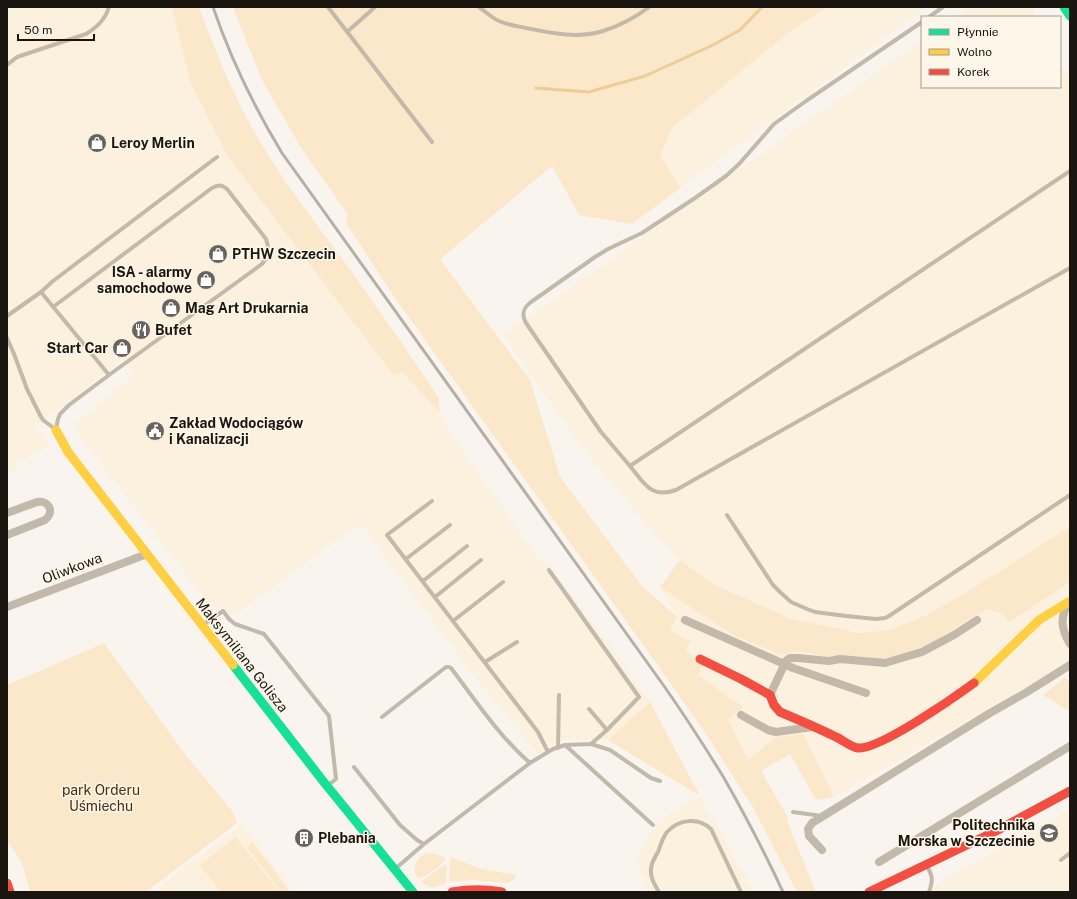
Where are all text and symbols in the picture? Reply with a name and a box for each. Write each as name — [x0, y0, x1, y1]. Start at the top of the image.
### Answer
scale bar — [18, 16, 94, 42]
legend — [921, 16, 1061, 88]
text: 50 m — [24, 23, 52, 37]
text: Płynnie — [957, 25, 999, 39]
text: Wolno — [957, 45, 992, 59]
text: Korek — [957, 65, 990, 79]
shop icon: Leroy Merlin — [86, 132, 108, 154]
place label: Leroy Merlin — [111, 135, 195, 151]
shop icon: PTHW Szczecin — [207, 243, 229, 265]
place label: PTHW Szczecin — [232, 246, 336, 262]
place label: ISA - alarmy samochodowe — [97, 264, 192, 296]
shop icon: ISA - alarmy samochodowe — [195, 269, 217, 291]
shop icon: Mag Art Drukarnia — [160, 297, 182, 319]
place label: Mag Art Drukarnia — [185, 300, 308, 316]
restaurant icon: Bufet — [130, 319, 152, 341]
place label: Bufet — [155, 322, 192, 338]
shop icon: Start Car — [111, 337, 133, 359]
place label: Start Car — [47, 340, 108, 356]
place label: Zakład Wodociągów i Kanalizacji — [169, 415, 303, 447]
public building icon: Zakład Wodociągów i Kanalizacji — [144, 420, 166, 442]
street label: Oliwkowa — [40, 549, 104, 587]
street label: Maksymiliana Golisza — [193, 595, 291, 715]
park label: park Orderu Uśmiechu — [62, 782, 140, 814]
place label: Politechnika Morska w Szczecinie — [898, 817, 1035, 849]
school or university icon: Politechnika Morska w Szczecinie — [1038, 822, 1060, 844]
building icon: Plebania — [293, 827, 315, 849]
place label: Plebania — [318, 830, 376, 846]

